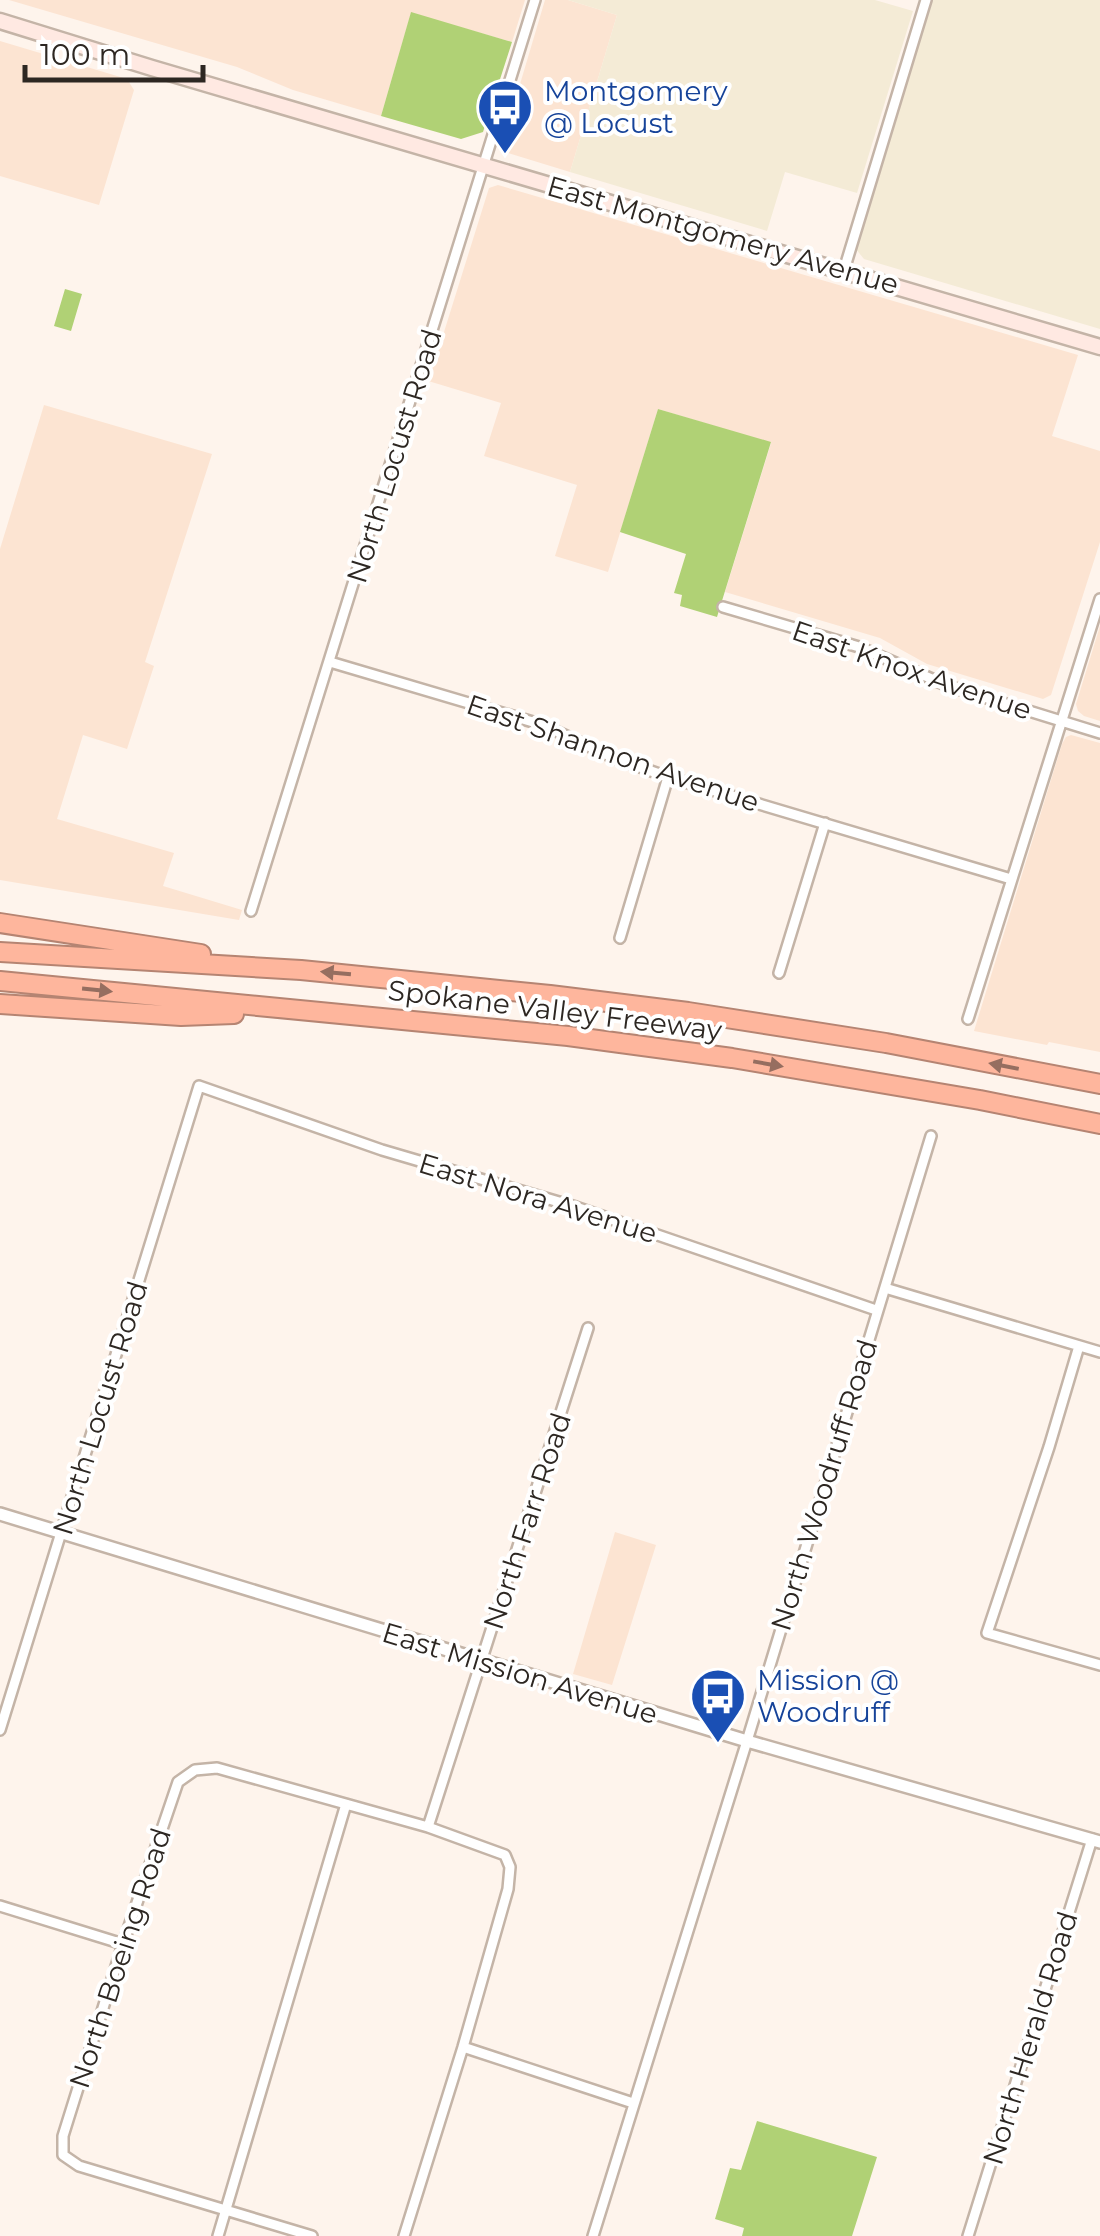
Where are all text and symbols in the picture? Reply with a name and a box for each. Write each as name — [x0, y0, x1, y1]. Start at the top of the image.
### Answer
scale bar — [25, 20, 202, 82]
text: 100 m — [40, 36, 130, 73]
place label: Montgomery @ Locust — [544, 74, 728, 140]
bus stop icon: Montgomery @ Locust — [475, 77, 535, 156]
street label: East Montgomery Avenue — [543, 168, 903, 302]
street label: North Locust Road — [339, 325, 449, 587]
street label: East Knox Avenue — [788, 613, 1036, 727]
street label: East Shannon Avenue — [462, 687, 764, 819]
one-way arrow — [320, 965, 351, 981]
street label: Spokane Valley Freeway — [386, 973, 725, 1047]
one-way arrow — [82, 983, 113, 999]
one-way arrow — [753, 1057, 784, 1072]
one-way arrow — [988, 1057, 1019, 1073]
street label: East Nora Avenue — [415, 1146, 661, 1250]
street label: North Locust Road — [45, 1277, 155, 1539]
street label: North Woodruff Road — [763, 1335, 885, 1635]
street label: North Farr Road — [476, 1408, 578, 1634]
street label: East Mission Avenue — [378, 1615, 662, 1731]
place label: Mission @ Woodruff — [757, 1663, 899, 1729]
bus stop icon: Mission @ Woodruff — [688, 1666, 748, 1745]
street label: North Boeing Road — [62, 1824, 178, 2092]
street label: North Herald Road — [975, 1907, 1085, 2169]

